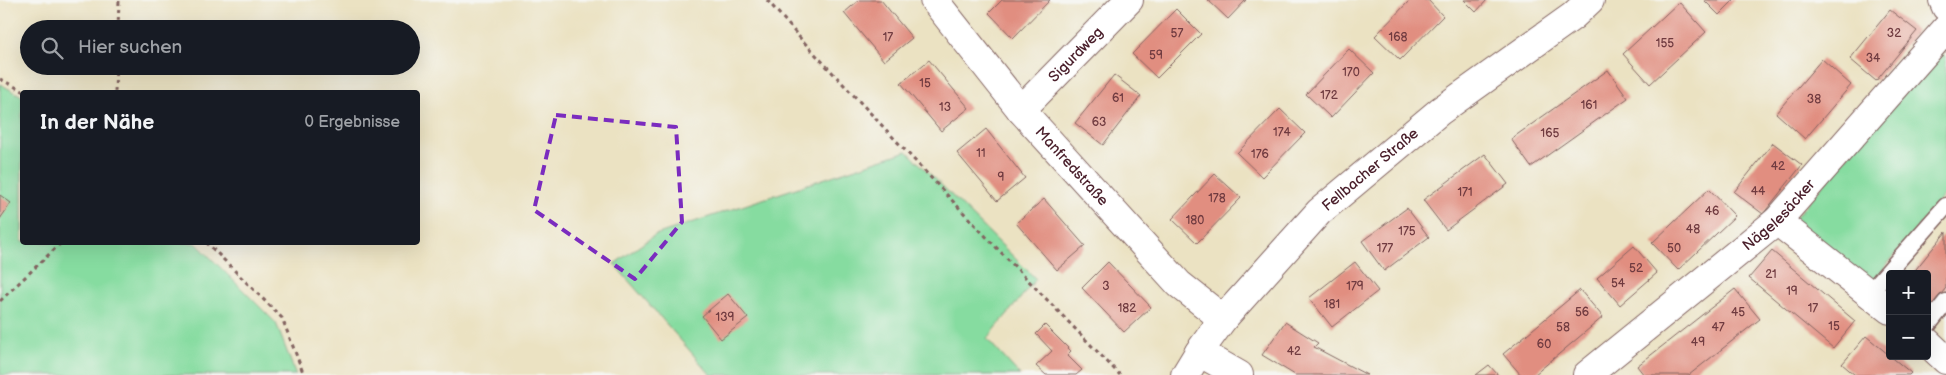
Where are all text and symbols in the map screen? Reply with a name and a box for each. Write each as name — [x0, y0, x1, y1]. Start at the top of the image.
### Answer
search box — [20, 20, 420, 75]
street label: Sigurdweg — [1045, 23, 1107, 86]
house number: 57 — [1171, 26, 1183, 41]
house number: 32 — [1887, 26, 1901, 41]
house number: 17 — [883, 30, 893, 45]
house number: 168 — [1389, 30, 1407, 45]
icon: search — [38, 34, 66, 62]
text: Hier suchen — [78, 36, 182, 59]
house number: 155 — [1656, 36, 1674, 51]
house number: 59 — [1149, 48, 1163, 63]
house number: 34 — [1866, 51, 1881, 66]
house number: 170 — [1342, 65, 1360, 80]
house number: 15 — [919, 76, 931, 91]
house number: 172 — [1320, 88, 1338, 103]
house number: 61 — [1112, 91, 1124, 106]
house number: 38 — [1807, 92, 1821, 107]
house number: 161 — [1581, 98, 1597, 113]
house number: 13 — [939, 100, 951, 115]
text: In der Nähe — [40, 110, 154, 135]
text: 0 Ergebnisse — [304, 113, 400, 132]
house number: 63 — [1092, 115, 1106, 130]
street label: Manfredstraße — [1031, 123, 1112, 210]
street label: Fellbacher Straße — [1318, 124, 1423, 216]
house number: 174 — [1273, 125, 1292, 140]
house number: 165 — [1541, 126, 1560, 141]
house number: 11 — [976, 146, 986, 161]
house number: 176 — [1251, 147, 1269, 162]
house number: 42 — [1771, 159, 1785, 174]
house number: 9 — [998, 170, 1005, 185]
street label: Nägelesäcker — [1739, 175, 1820, 255]
house number: 44 — [1751, 184, 1766, 199]
house number: 171 — [1457, 185, 1473, 200]
house number: 178 — [1208, 191, 1226, 206]
house number: 46 — [1705, 204, 1719, 219]
house number: 180 — [1186, 213, 1204, 228]
house number: 48 — [1686, 222, 1700, 237]
house number: 175 — [1398, 224, 1416, 239]
house number: 177 — [1377, 241, 1393, 256]
house number: 50 — [1667, 241, 1681, 256]
house number: 52 — [1629, 261, 1643, 276]
house number: 21 — [1765, 267, 1777, 282]
map controls — [1886, 270, 1931, 360]
button: + — [1886, 270, 1931, 315]
house number: 54 — [1611, 276, 1626, 291]
house number: 3 — [1102, 279, 1110, 294]
house number: 179 — [1346, 279, 1364, 294]
house number: 19 — [1786, 284, 1798, 299]
house number: 181 — [1324, 297, 1340, 312]
house number: 182 — [1118, 301, 1136, 316]
house number: 17 — [1808, 301, 1818, 316]
house number: 56 — [1575, 305, 1589, 320]
house number: 45 — [1731, 305, 1745, 320]
house number: 139 — [716, 310, 735, 325]
button: − — [1886, 315, 1931, 360]
house number: 15 — [1828, 319, 1840, 334]
house number: 58 — [1556, 320, 1570, 335]
house number: 47 — [1711, 320, 1725, 335]
house number: 49 — [1691, 335, 1705, 350]
house number: 60 — [1537, 337, 1551, 352]
house number: 42 — [1287, 344, 1301, 359]

